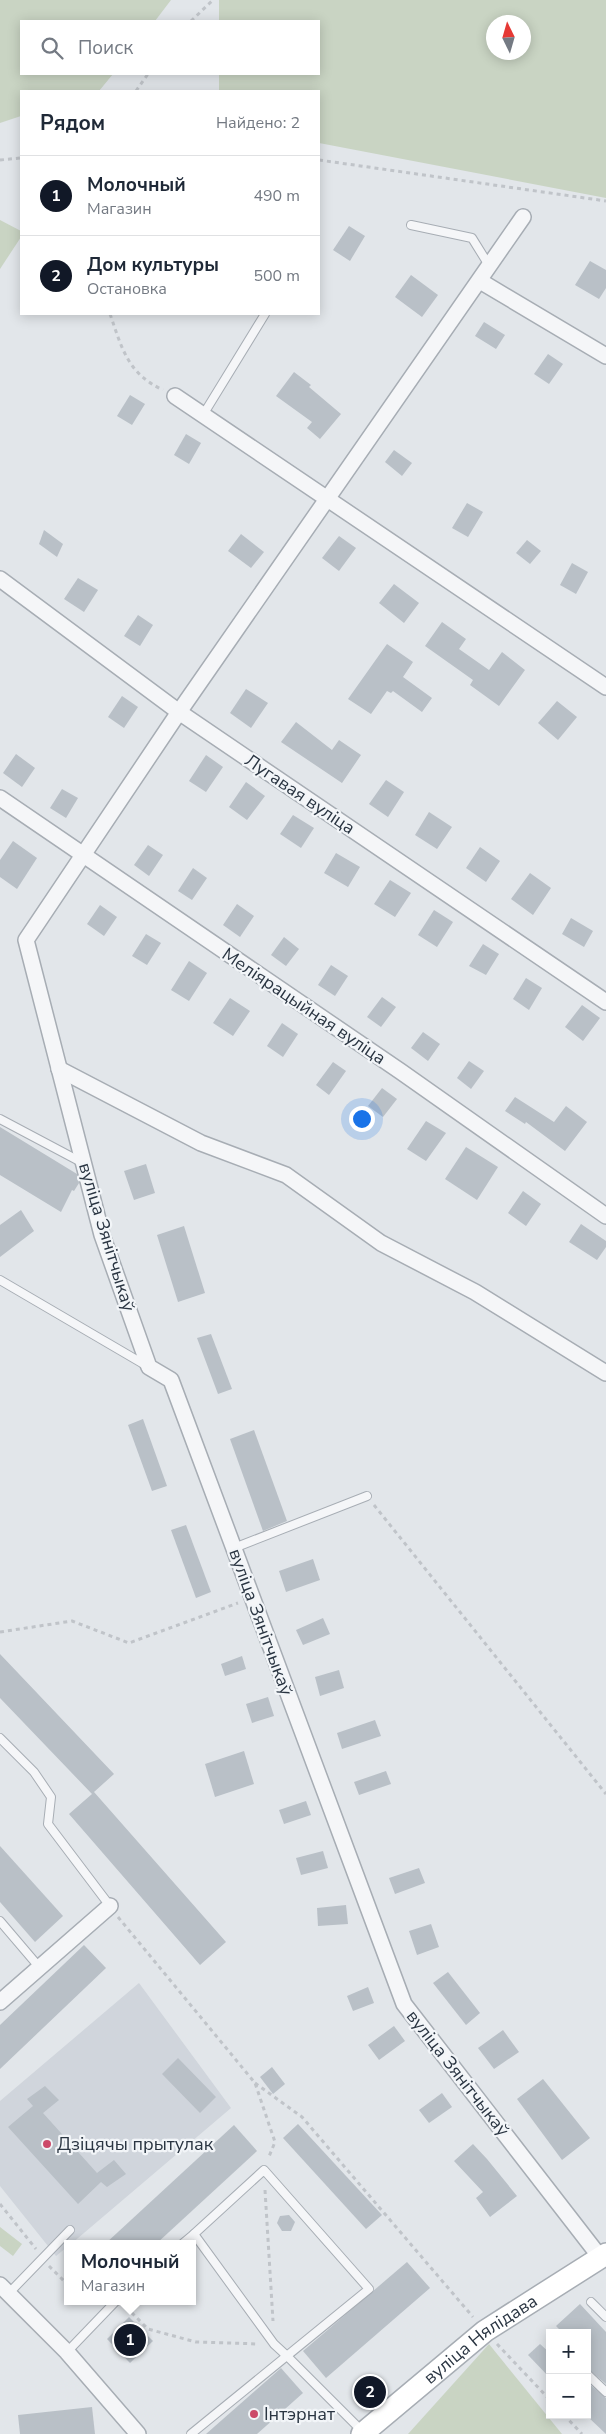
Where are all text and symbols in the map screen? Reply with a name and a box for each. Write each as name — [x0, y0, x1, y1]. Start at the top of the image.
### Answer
north arrow — [486, 15, 531, 60]
search box — [20, 20, 320, 75]
icon: search — [38, 34, 66, 62]
text: Поиск — [78, 35, 133, 61]
text: Рядом — [40, 109, 105, 137]
text: Найдено: 2 — [216, 112, 300, 134]
text: Молочный — [87, 172, 186, 198]
text: 1 — [51, 185, 61, 207]
text: 490 m — [253, 185, 300, 207]
text: Магазин — [87, 198, 152, 220]
text: Дом культуры — [87, 252, 219, 278]
text: 2 — [51, 265, 61, 287]
text: 500 m — [253, 265, 300, 287]
text: Остановка — [87, 278, 167, 300]
street label: Лугавая вуліца — [240, 748, 360, 840]
street label: Меліярацыйная вуліца — [217, 942, 391, 1070]
your location — [349, 1106, 375, 1132]
street label: вуліца Зянітчыкаў — [73, 1160, 141, 1315]
street label: вуліца Зянітчыкаў — [223, 1545, 299, 1699]
street label: вуліца Зянітчыкаў — [401, 2005, 515, 2142]
place label: Дзіцячы прытулак — [57, 2132, 214, 2156]
marker: Дзіцячы прытулак — [41, 2138, 53, 2150]
popup — [64, 2240, 196, 2305]
text: Молочный — [81, 2249, 179, 2275]
text: Магазин — [81, 2275, 145, 2297]
street label: вуліца Нялідава — [418, 2289, 542, 2389]
pin: 1 — [114, 2321, 146, 2359]
map controls — [546, 2329, 591, 2419]
button: + — [546, 2329, 591, 2374]
pin: 2 — [354, 2373, 386, 2411]
button: − — [546, 2374, 591, 2419]
place label: Інтэрнат — [264, 2402, 335, 2426]
marker: Інтэрнат — [248, 2408, 260, 2420]

